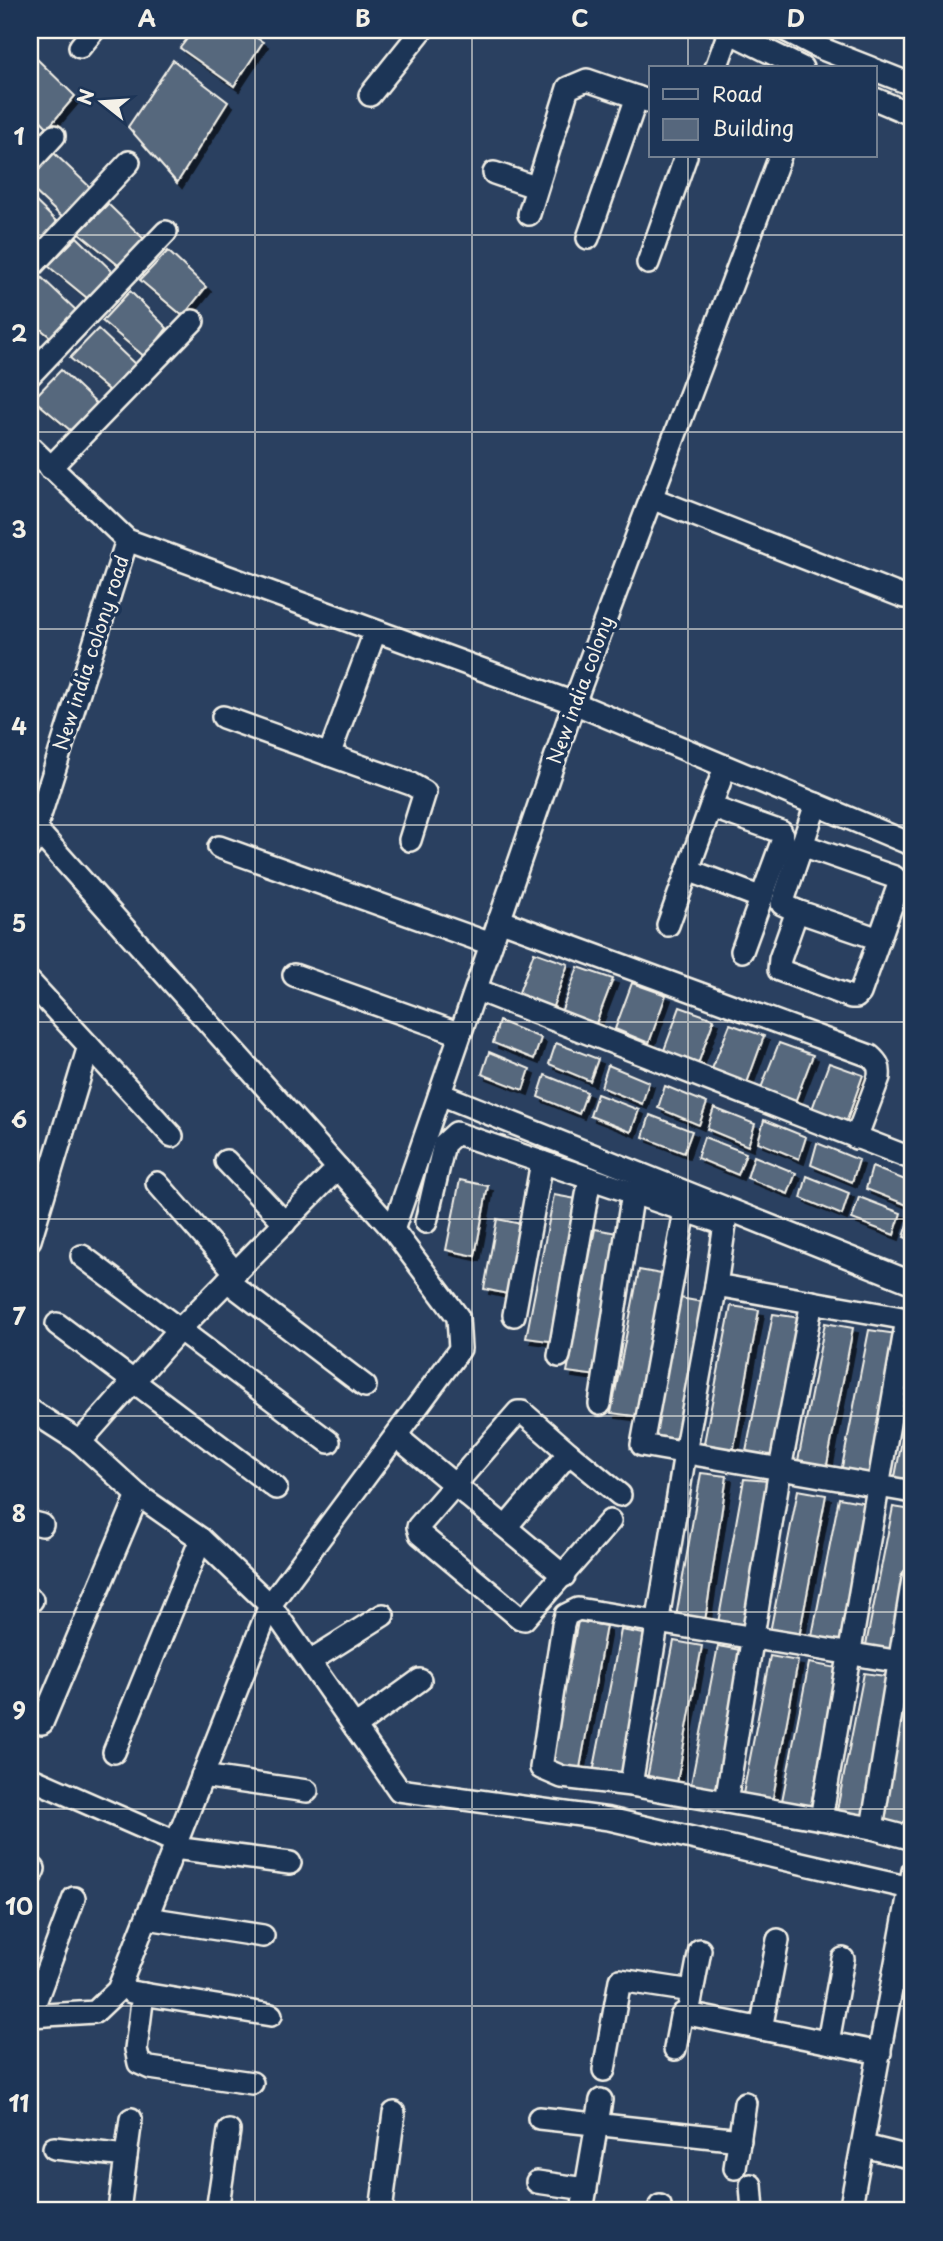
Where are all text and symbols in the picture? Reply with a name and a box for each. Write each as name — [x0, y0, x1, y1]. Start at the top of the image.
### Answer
text: A — [138, 0, 156, 35]
text: B — [355, 0, 371, 35]
text: C — [571, 0, 589, 35]
text: D — [787, 0, 805, 35]
north arrow — [66, 66, 136, 136]
legend — [649, 66, 876, 158]
text: Road — [712, 77, 763, 109]
text: N — [69, 85, 100, 108]
text: Building — [712, 111, 794, 143]
text: 1 — [14, 118, 25, 153]
text: 2 — [11, 315, 27, 350]
text: 3 — [11, 511, 27, 546]
street label: New india colony road — [45, 551, 135, 754]
street label: New india colony — [539, 611, 619, 768]
text: 4 — [11, 708, 27, 743]
text: 5 — [12, 905, 26, 940]
text: 6 — [11, 1101, 27, 1136]
text: 7 — [12, 1298, 26, 1333]
text: 8 — [12, 1495, 26, 1530]
text: 9 — [12, 1692, 26, 1727]
text: 10 — [5, 1888, 33, 1923]
text: 11 — [9, 2085, 30, 2120]

